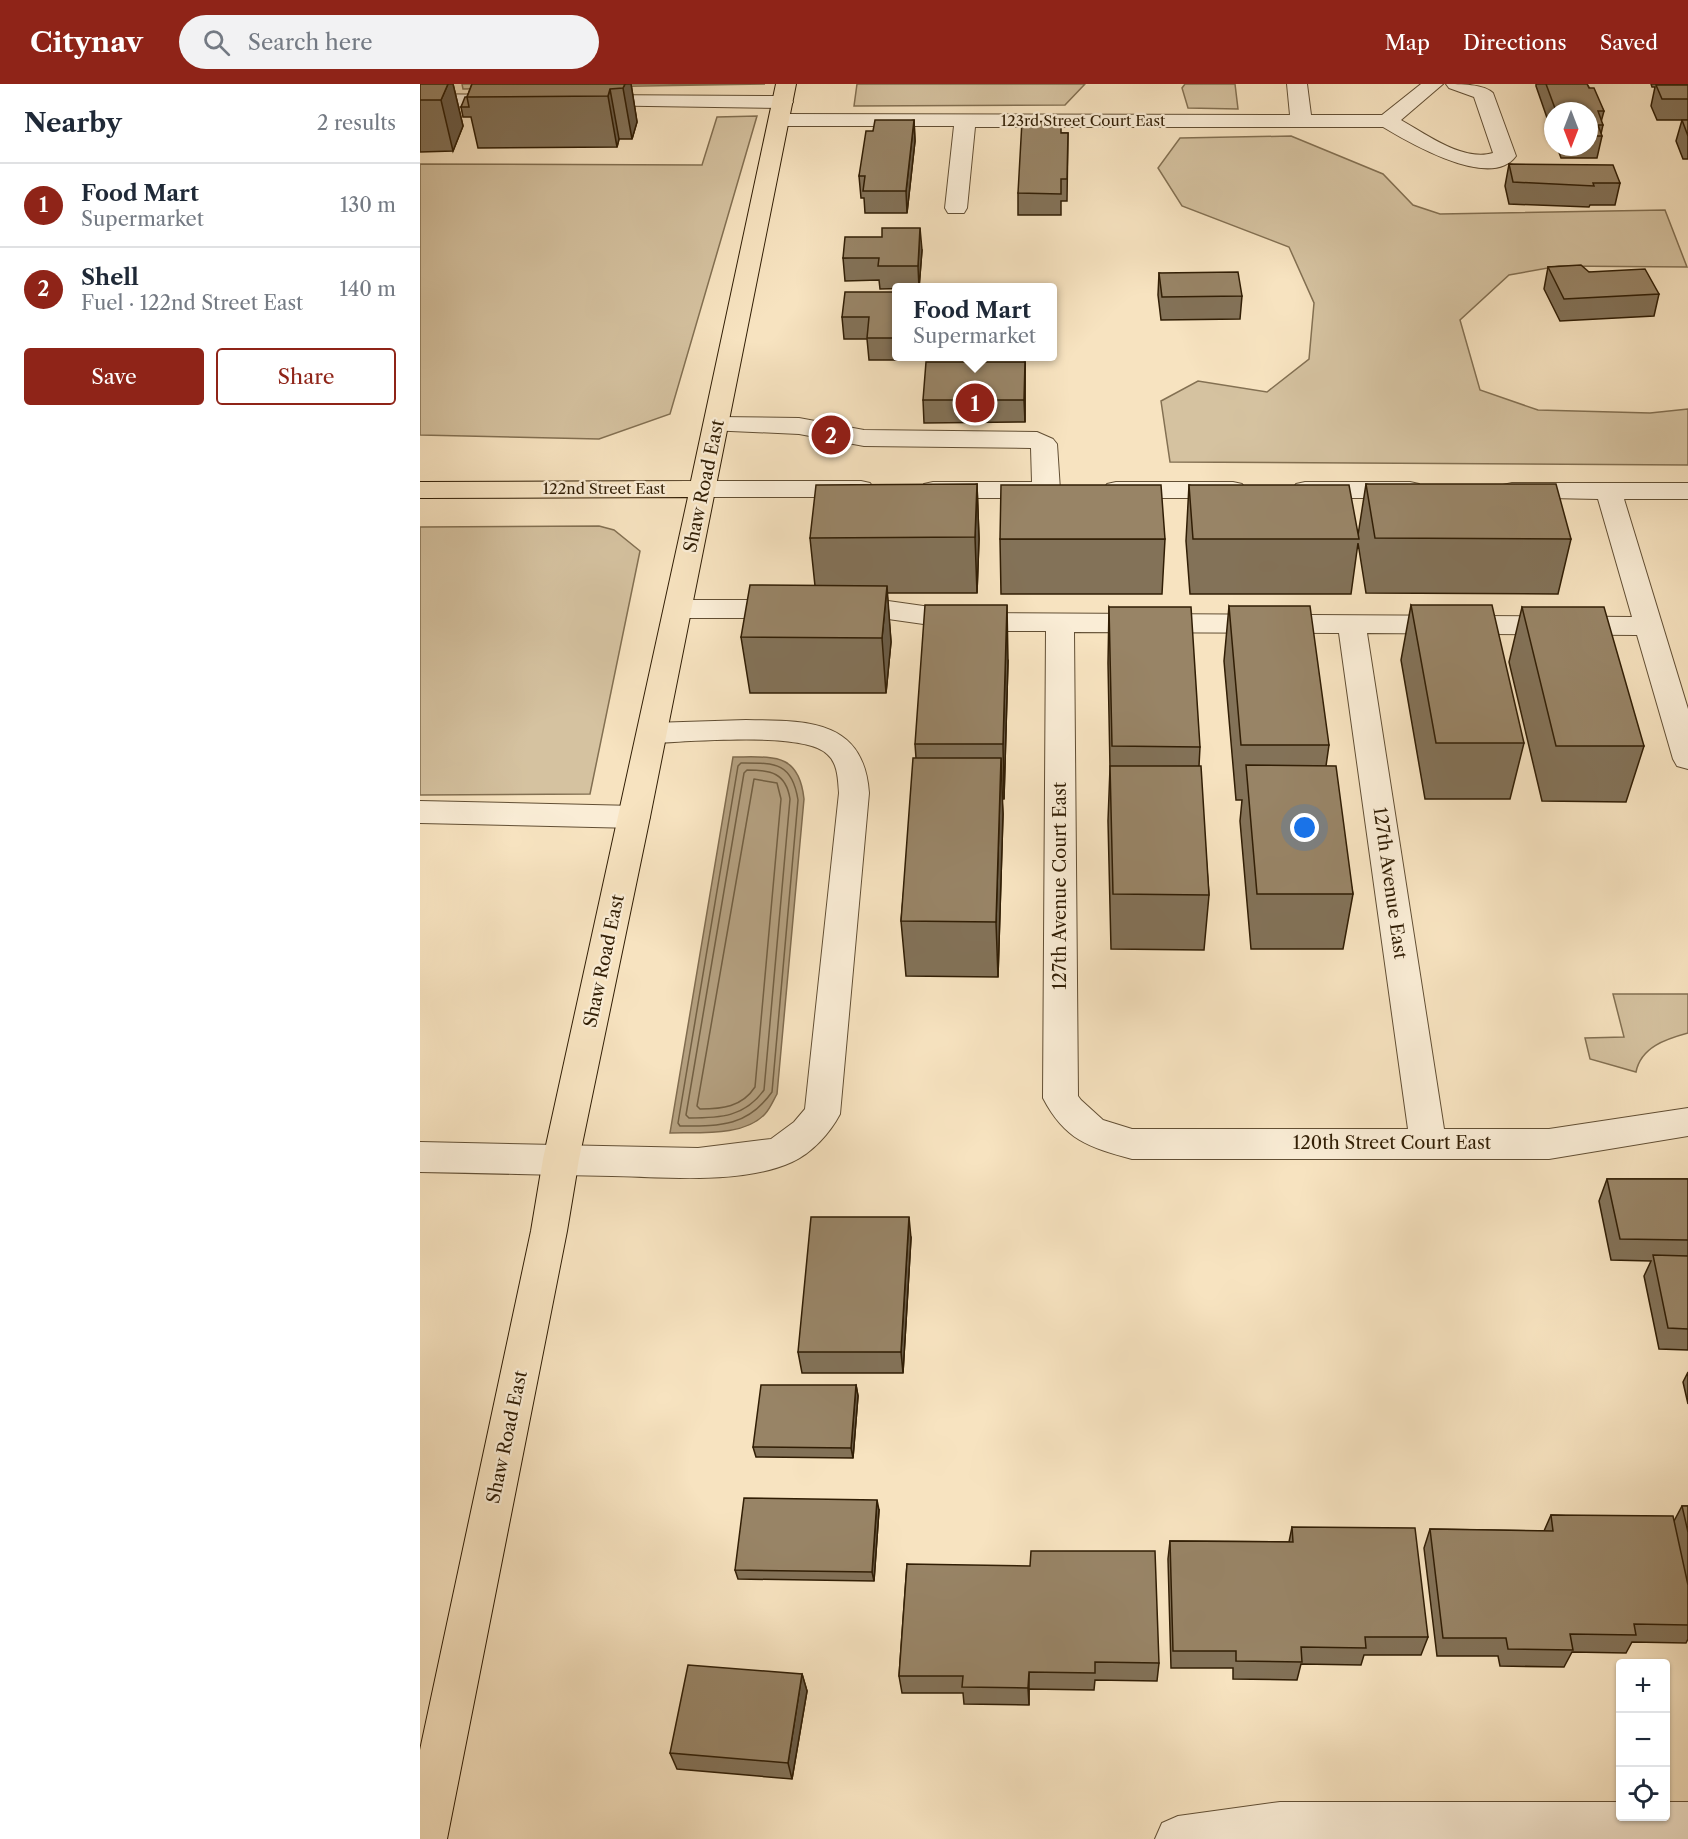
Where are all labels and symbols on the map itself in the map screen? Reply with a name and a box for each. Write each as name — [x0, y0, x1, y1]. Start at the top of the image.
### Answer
north arrow — [1544, 102, 1598, 156]
street label: 123rd Street Court East — [1001, 111, 1166, 130]
pin: 1 — [956, 380, 994, 426]
pin: 2 — [812, 412, 850, 458]
street label: Shaw Road East — [679, 417, 729, 555]
street label: 122nd Street East — [543, 479, 666, 498]
street label: 127th Avenue Court East — [1049, 781, 1071, 990]
street label: 127th Avenue East — [1368, 806, 1412, 961]
your location — [1290, 813, 1319, 842]
street label: Shaw Road East — [579, 892, 629, 1030]
street label: 120th Street Court East — [1293, 1132, 1492, 1154]
street label: Shaw Road East — [482, 1368, 532, 1506]

